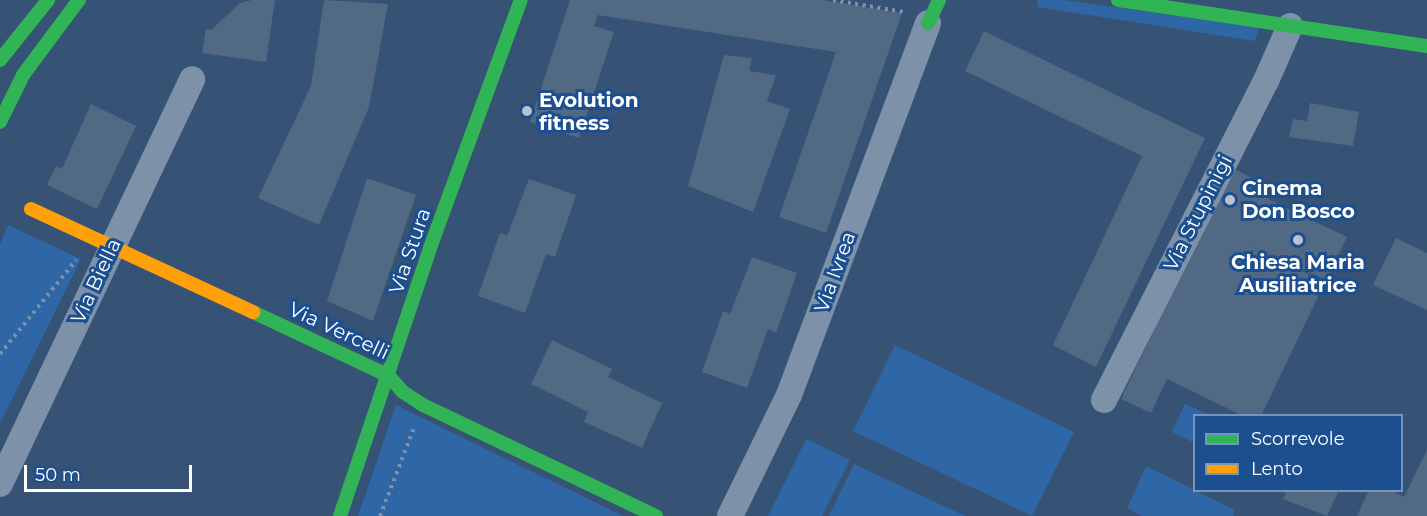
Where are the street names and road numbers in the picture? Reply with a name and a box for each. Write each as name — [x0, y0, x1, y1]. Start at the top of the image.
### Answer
street label: Via Stupinigi — [1159, 151, 1237, 275]
street label: Via Stura — [384, 205, 436, 297]
street label: Via Ivrea — [809, 228, 861, 316]
street label: Via Biella — [66, 235, 126, 327]
street label: Via Vercelli — [285, 297, 393, 365]

